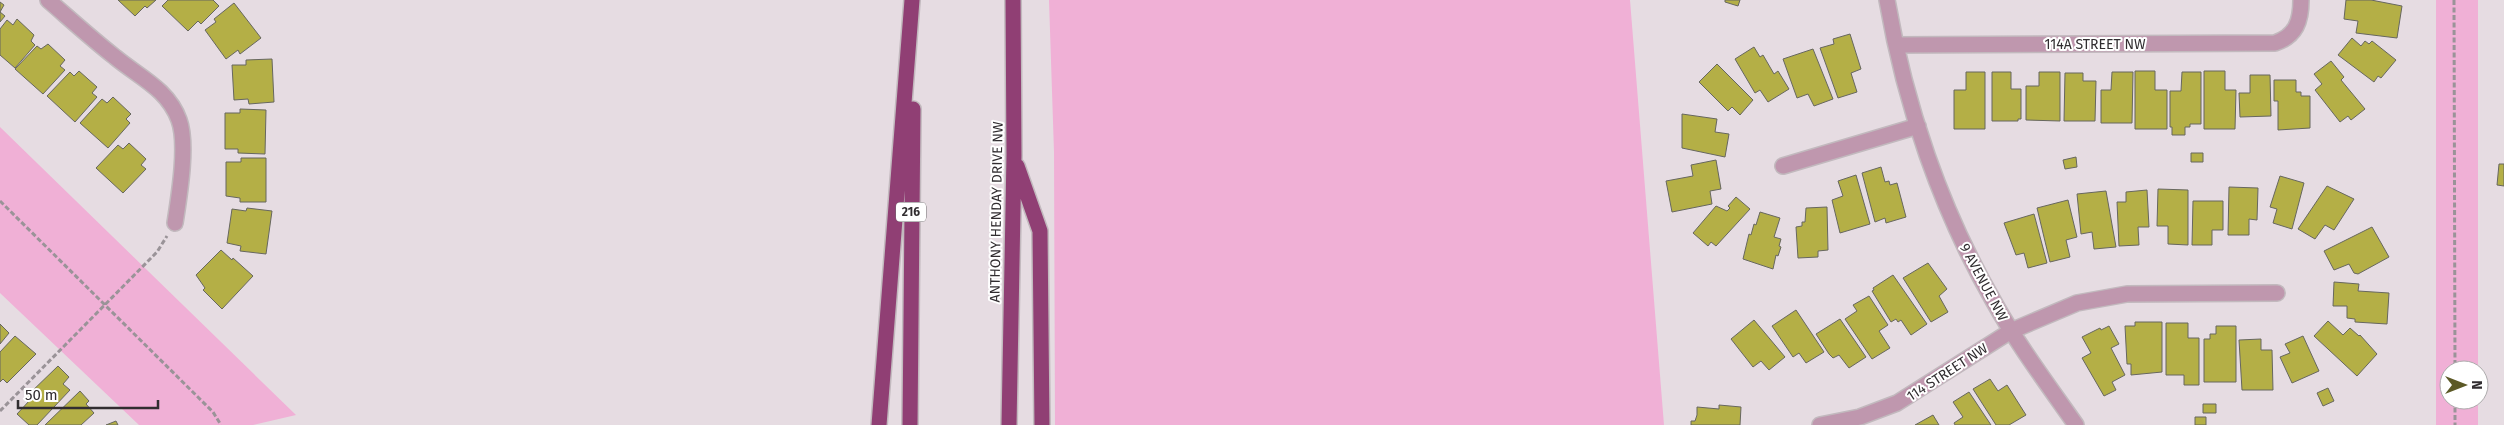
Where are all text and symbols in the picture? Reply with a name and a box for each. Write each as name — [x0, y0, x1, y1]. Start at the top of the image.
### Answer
street label: 114A STREET NW — [2044, 36, 2146, 53]
street label: ANTHONY HENDAY DRIVE NW — [986, 121, 1007, 303]
road number: 216 — [896, 202, 926, 222]
street label: 9 AVENUE NW — [1956, 241, 2011, 324]
street label: 114 STREET NW — [1904, 340, 1991, 405]
north arrow — [2439, 360, 2489, 410]
scale bar — [18, 378, 158, 410]
text: N — [2468, 380, 2485, 390]
text: 50 m — [25, 386, 58, 404]

